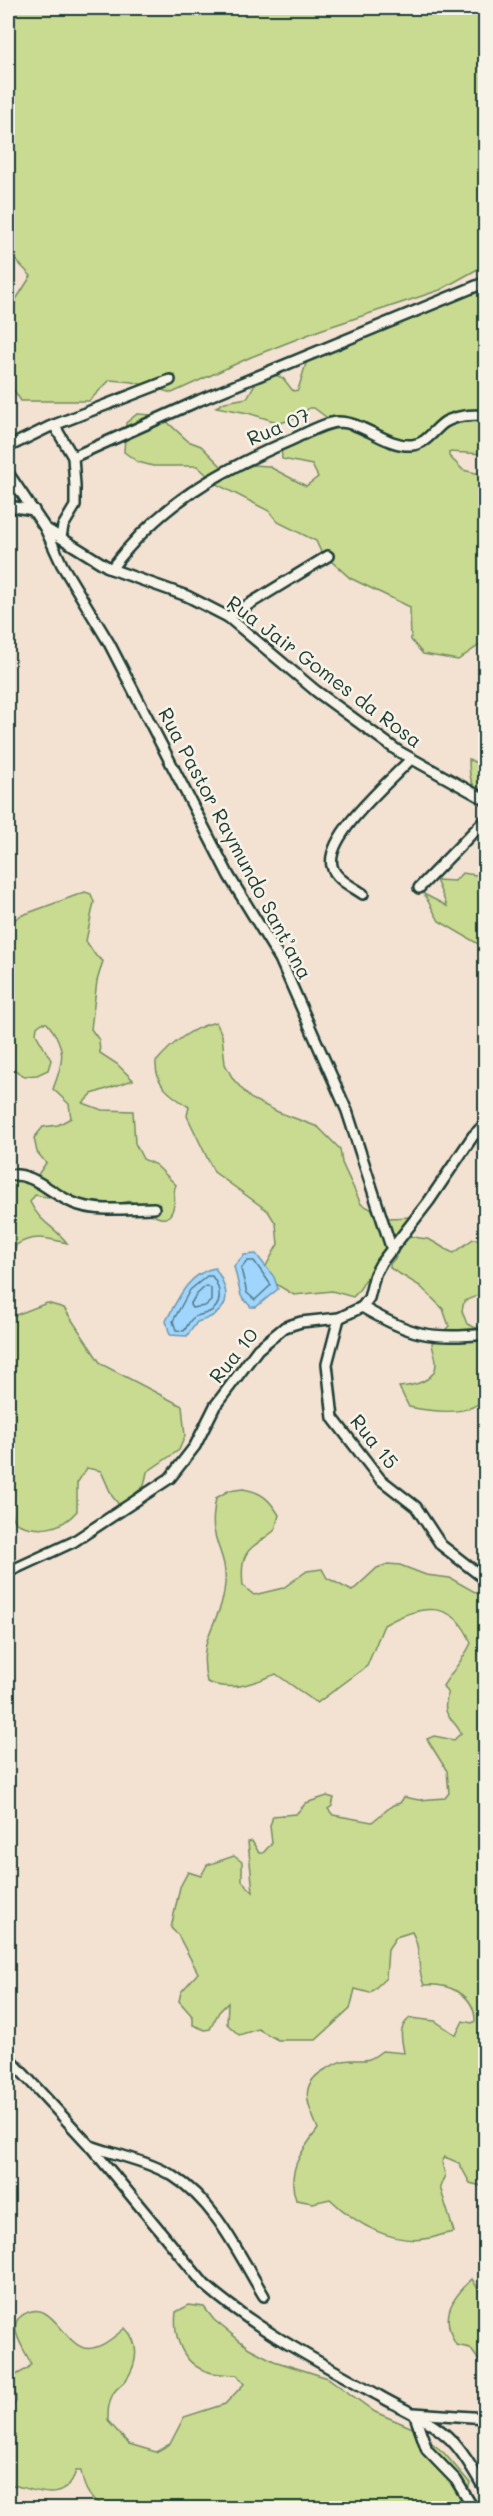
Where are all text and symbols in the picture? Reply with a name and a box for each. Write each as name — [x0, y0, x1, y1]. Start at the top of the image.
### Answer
street label: Rua 07 — [243, 401, 313, 451]
street label: Rua Jair Gomes da Rosa — [222, 589, 428, 753]
street label: Rua Pastor Raymundo Sant’ana — [153, 703, 319, 983]
street label: Rua 10 — [203, 1322, 263, 1388]
street label: Rua 15 — [345, 1408, 405, 1474]

